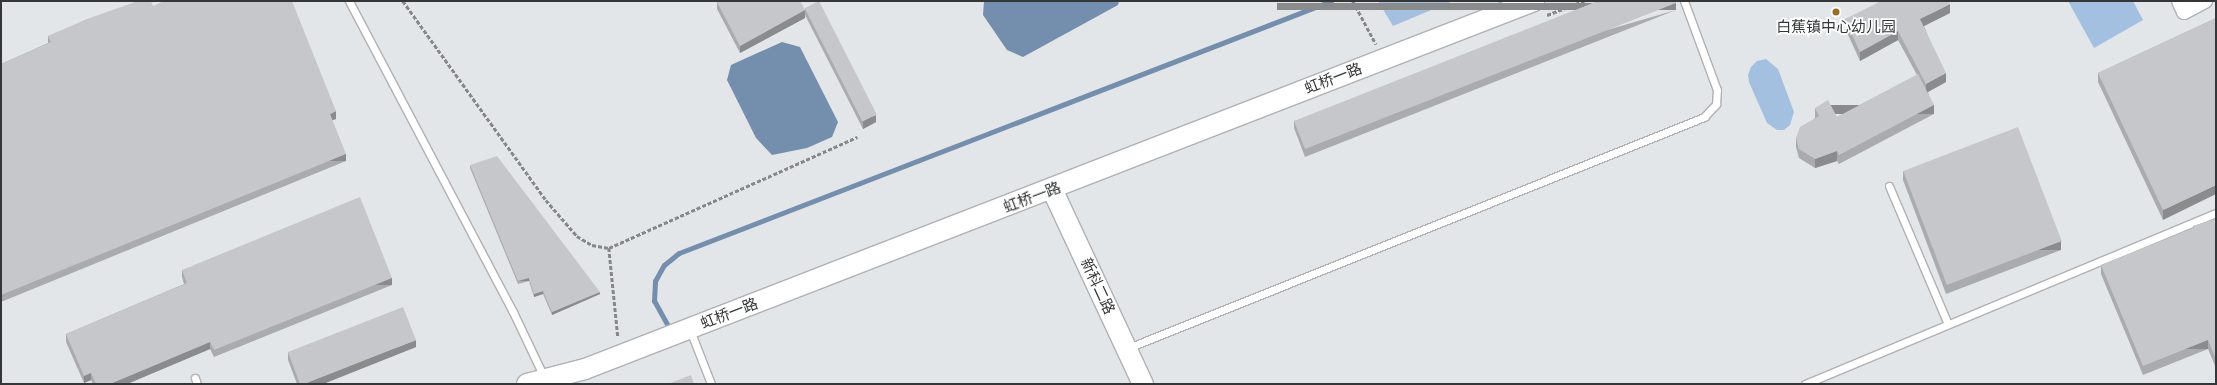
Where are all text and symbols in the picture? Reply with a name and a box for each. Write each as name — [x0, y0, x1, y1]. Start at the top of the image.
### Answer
marker: 白蕉镇中心幼儿园 — [1831, 7, 1841, 17]
place label: 白蕉镇中心幼儿园 — [1776, 18, 1896, 36]
street label: 虹桥一路 — [1302, 59, 1364, 97]
street label: 虹桥一路 — [1001, 178, 1063, 216]
street label: 新科二路 — [1077, 255, 1119, 317]
street label: 虹桥一路 — [698, 294, 760, 332]

